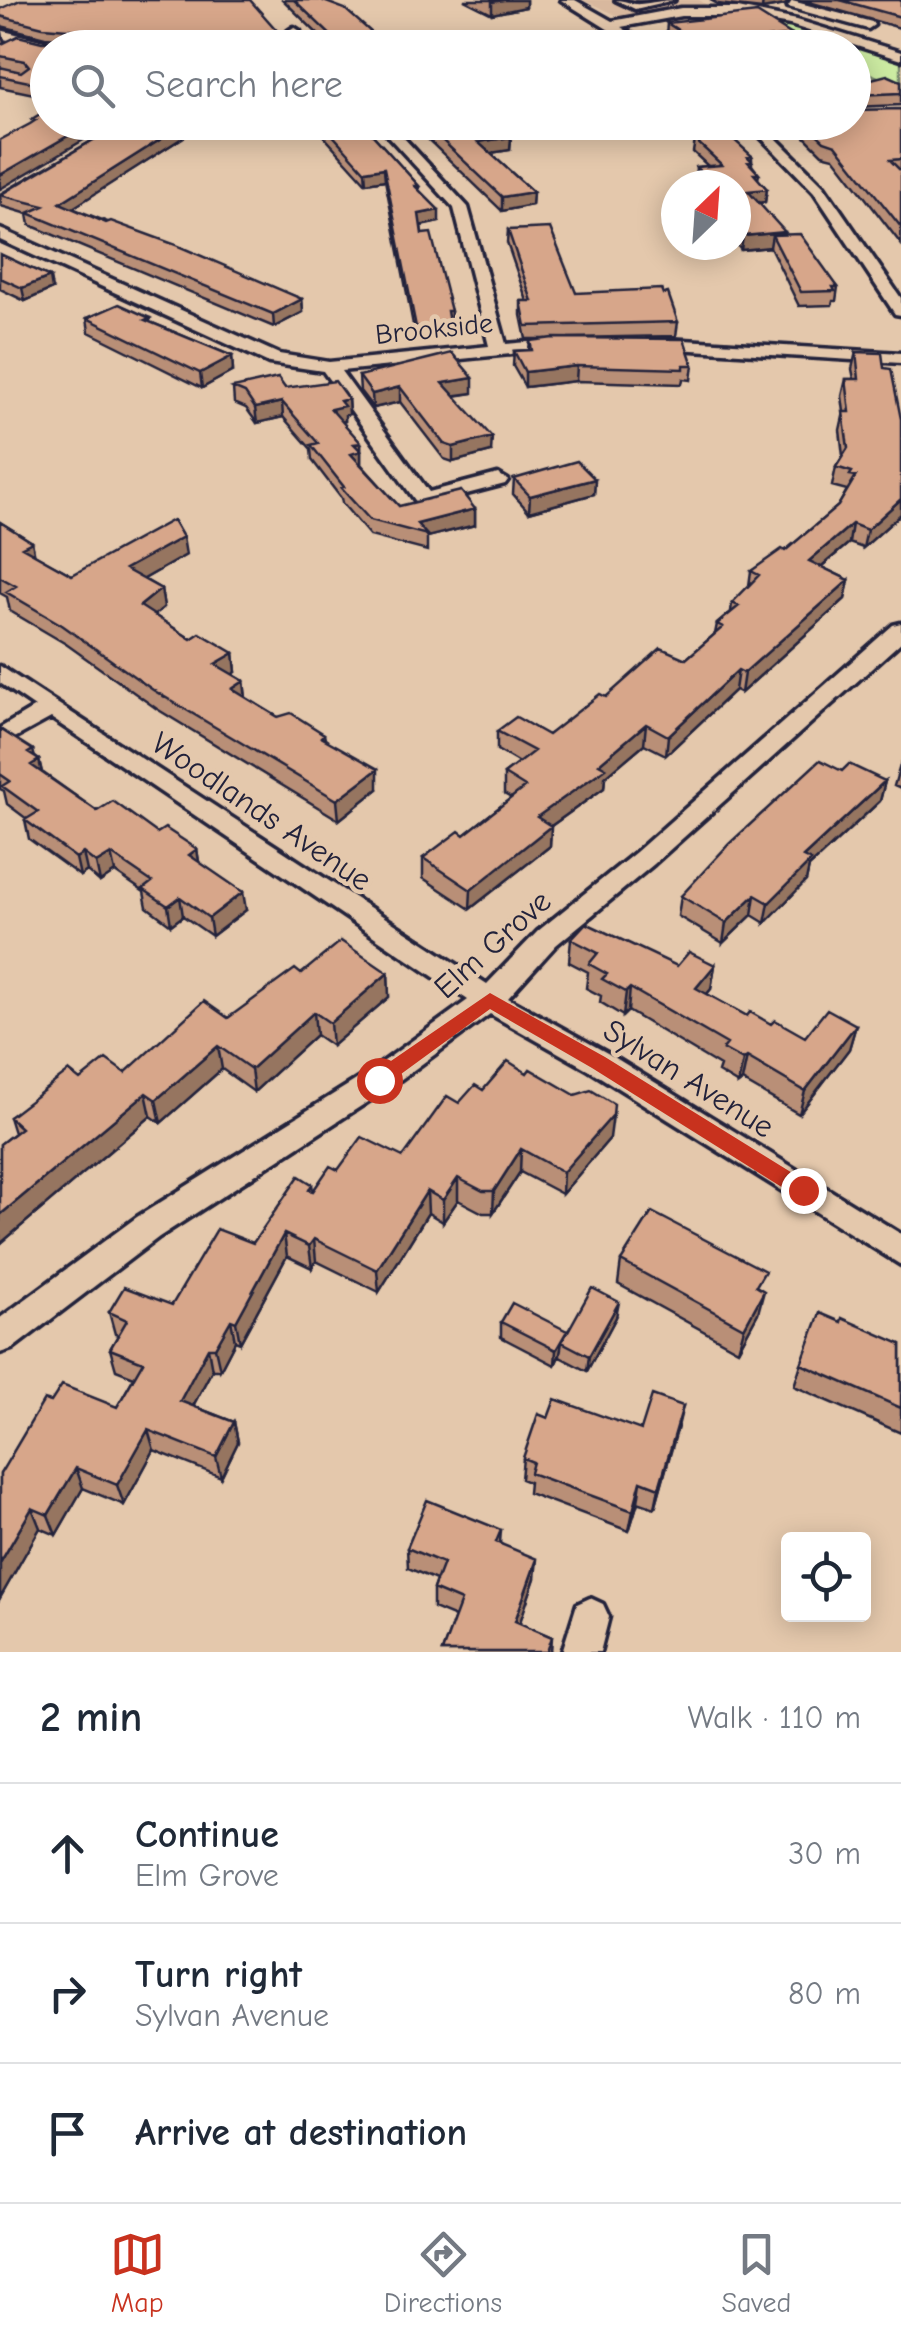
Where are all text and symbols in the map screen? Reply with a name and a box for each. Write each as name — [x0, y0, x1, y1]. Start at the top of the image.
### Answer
search box — [30, 30, 871, 140]
icon: search — [65, 58, 120, 113]
text: Search here — [145, 63, 343, 107]
north arrow — [661, 170, 751, 260]
street label: Brookside — [374, 307, 494, 351]
street label: Woodlands Avenue — [145, 724, 379, 899]
street label: Elm Grove — [426, 882, 558, 1006]
street label: Sylvan Avenue — [597, 1011, 781, 1146]
route start — [357, 1058, 403, 1104]
route end — [781, 1168, 827, 1214]
map controls — [781, 1532, 871, 1622]
button: locate — [781, 1532, 871, 1622]
text: 2 min — [40, 1693, 142, 1742]
text: Walk · 110 m — [687, 1699, 861, 1736]
text: Continue — [135, 1813, 279, 1857]
icon: ahead — [40, 1826, 95, 1881]
text: 30 m — [788, 1835, 861, 1872]
text: Elm Grove — [135, 1857, 279, 1894]
text: Turn right — [135, 1953, 302, 1997]
icon: right — [40, 1966, 95, 2021]
text: 80 m — [788, 1975, 861, 2012]
text: Sylvan Avenue — [135, 1997, 329, 2034]
icon: arrive — [40, 2106, 95, 2161]
text: Arrive at destination — [135, 2111, 467, 2155]
tab: Map — [110, 2227, 165, 2319]
tab: Directions — [384, 2227, 502, 2319]
tab: Saved — [721, 2227, 791, 2319]

